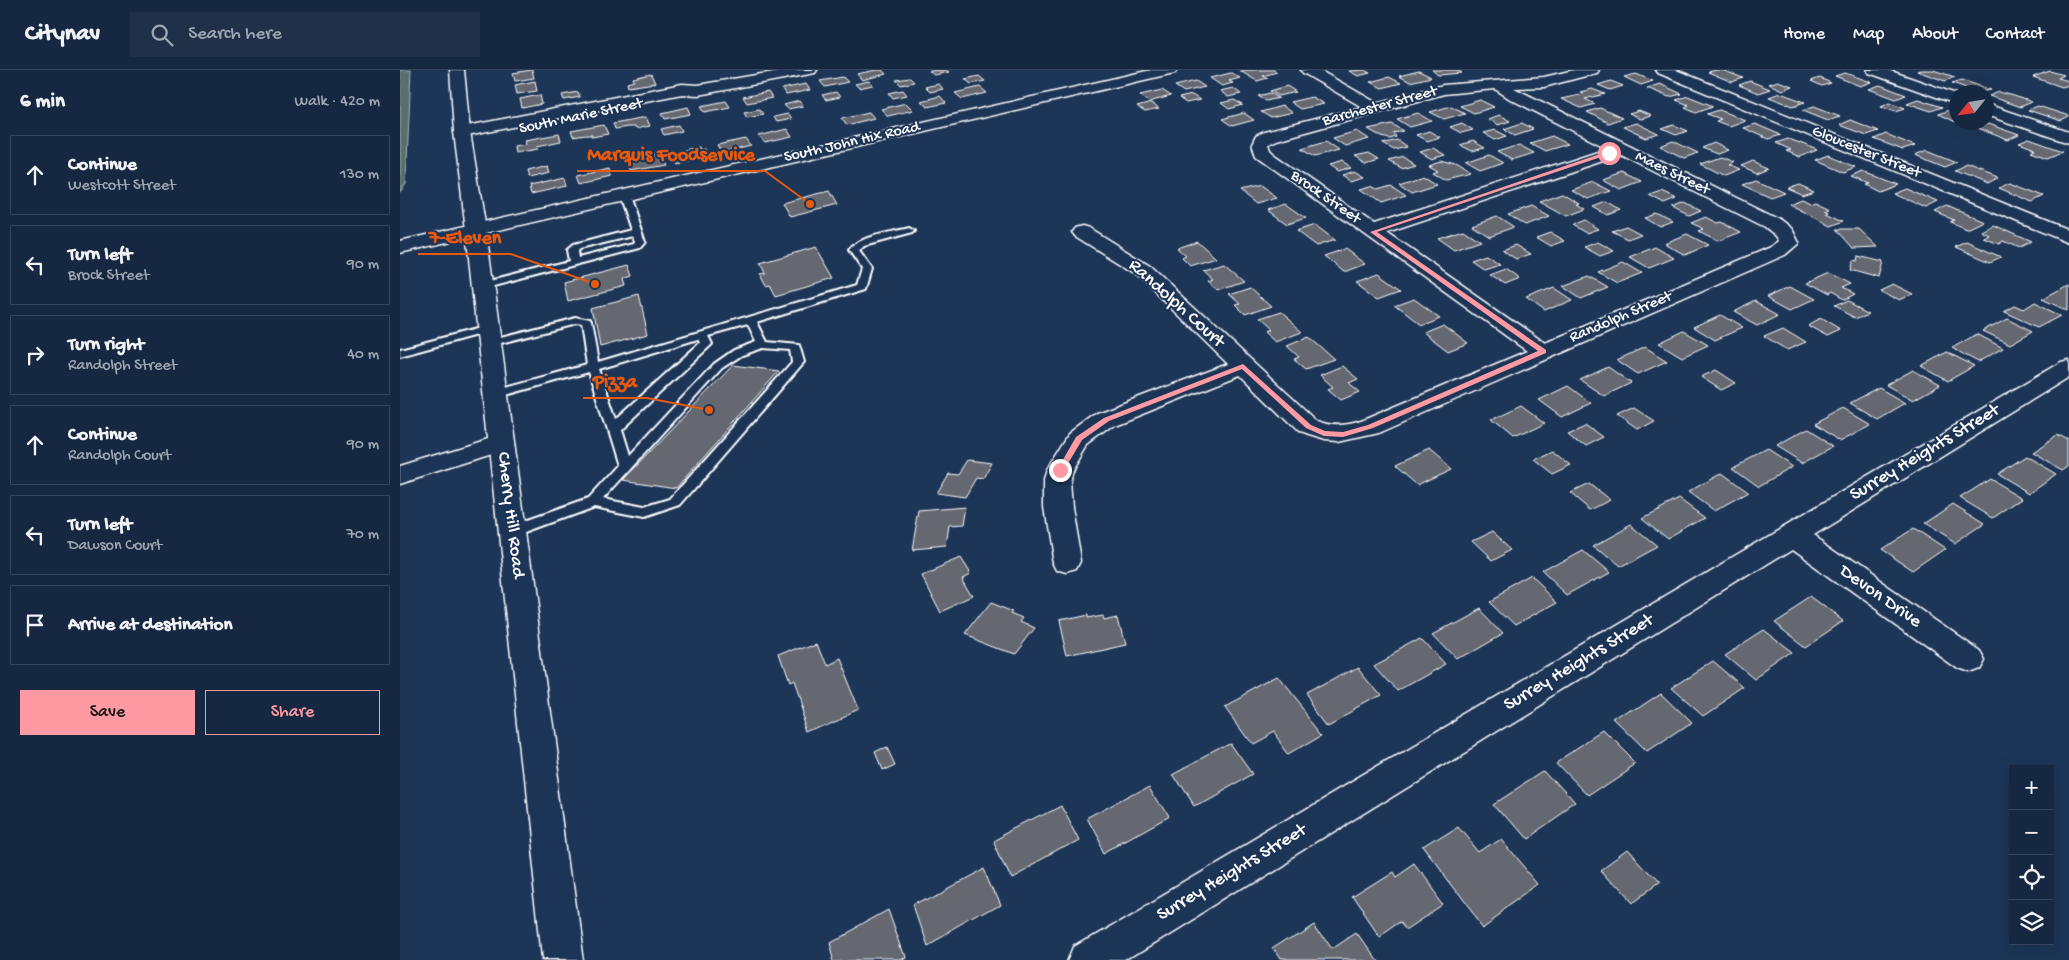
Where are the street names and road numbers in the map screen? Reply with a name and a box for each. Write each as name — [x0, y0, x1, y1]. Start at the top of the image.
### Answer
street label: Barchester Street — [1320, 82, 1441, 132]
street label: South Marie Street — [517, 94, 646, 139]
street label: South John Hix Road — [782, 118, 923, 168]
street label: Gloucester Street — [1809, 122, 1925, 184]
street label: Maes Street — [1632, 148, 1714, 201]
street label: Brock Street — [1285, 166, 1365, 230]
street label: Randolph Court — [1123, 255, 1231, 355]
street label: Randolph Street — [1567, 287, 1676, 348]
street label: Surrey Heights Street — [1846, 398, 2006, 507]
street label: Cherry Hill Road — [491, 451, 529, 581]
street label: Devon Drive — [1833, 559, 1926, 634]
street label: Surrey Heights Street — [1500, 608, 1660, 717]
street label: Surrey Heights Street — [1153, 818, 1313, 927]

